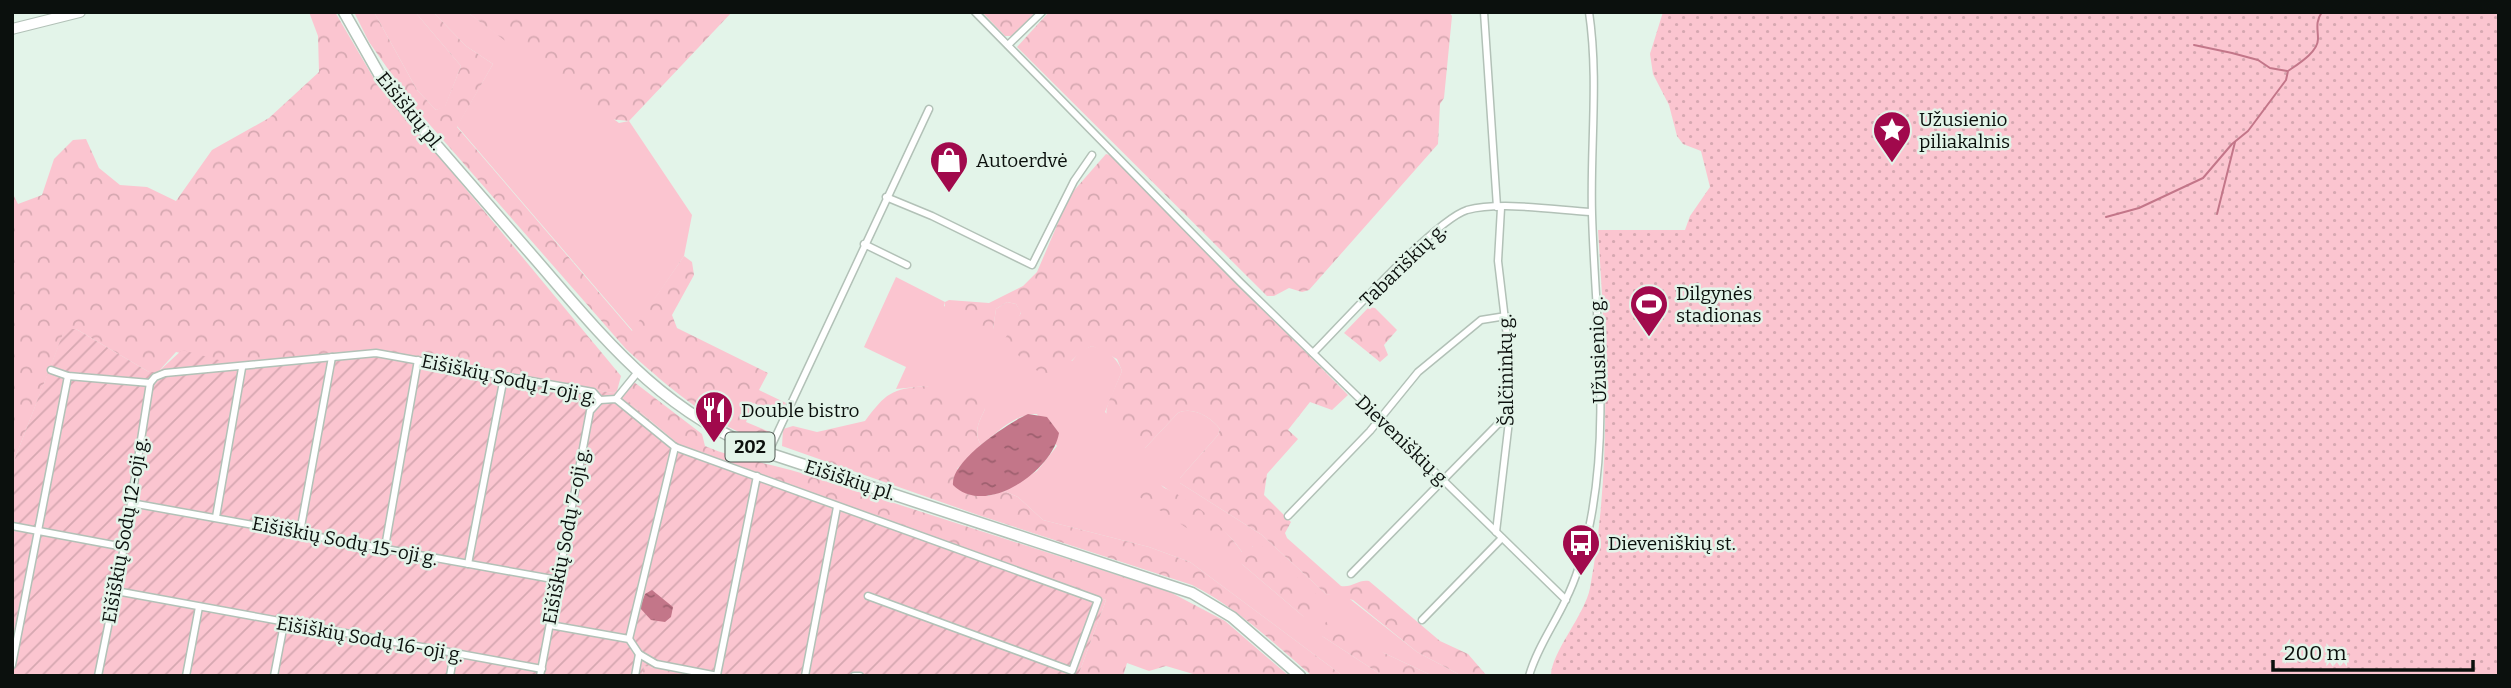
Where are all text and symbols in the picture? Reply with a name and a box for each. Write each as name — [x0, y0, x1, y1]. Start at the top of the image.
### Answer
street label: Eišiškių pl. — [371, 67, 449, 155]
place label: Užusienio piliakalnis — [1919, 108, 2010, 153]
place icon: Užusienio piliakalnis — [1871, 109, 1913, 164]
shop icon: Autoerdvė — [928, 139, 970, 194]
place label: Autoerdvė — [976, 149, 1068, 172]
street label: Tabariškių g. — [1355, 218, 1451, 312]
place label: Dilgynės stadionas — [1676, 282, 1762, 327]
sports icon: Dilgynės stadionas — [1628, 283, 1670, 338]
street label: Užusienio g. — [1585, 296, 1611, 404]
street label: Šalčininkų g. — [1494, 314, 1518, 426]
street label: Eišiškių Sodų 1-oji g. — [419, 349, 599, 409]
restaurant icon: Double bistro — [693, 389, 735, 444]
street label: Dieveniškių g. — [1351, 390, 1455, 492]
place label: Double bistro — [741, 399, 859, 422]
road number: 202 — [726, 432, 774, 462]
street label: Eišiškių Sodų 12-oji g. — [97, 435, 153, 625]
street label: Eišiškių Sodų 7-oji g. — [538, 446, 594, 626]
street label: Eišiškių pl. — [802, 455, 898, 505]
street label: Eišiškių Sodų 15-oji g. — [250, 512, 440, 570]
bus stop icon: Dieveniškių st. — [1560, 522, 1602, 577]
place label: Dieveniškių st. — [1608, 532, 1736, 555]
street label: Eišiškių Sodų 16-oji g. — [275, 611, 465, 667]
scale bar — [2273, 628, 2472, 672]
text: 200 m — [2284, 640, 2347, 666]

